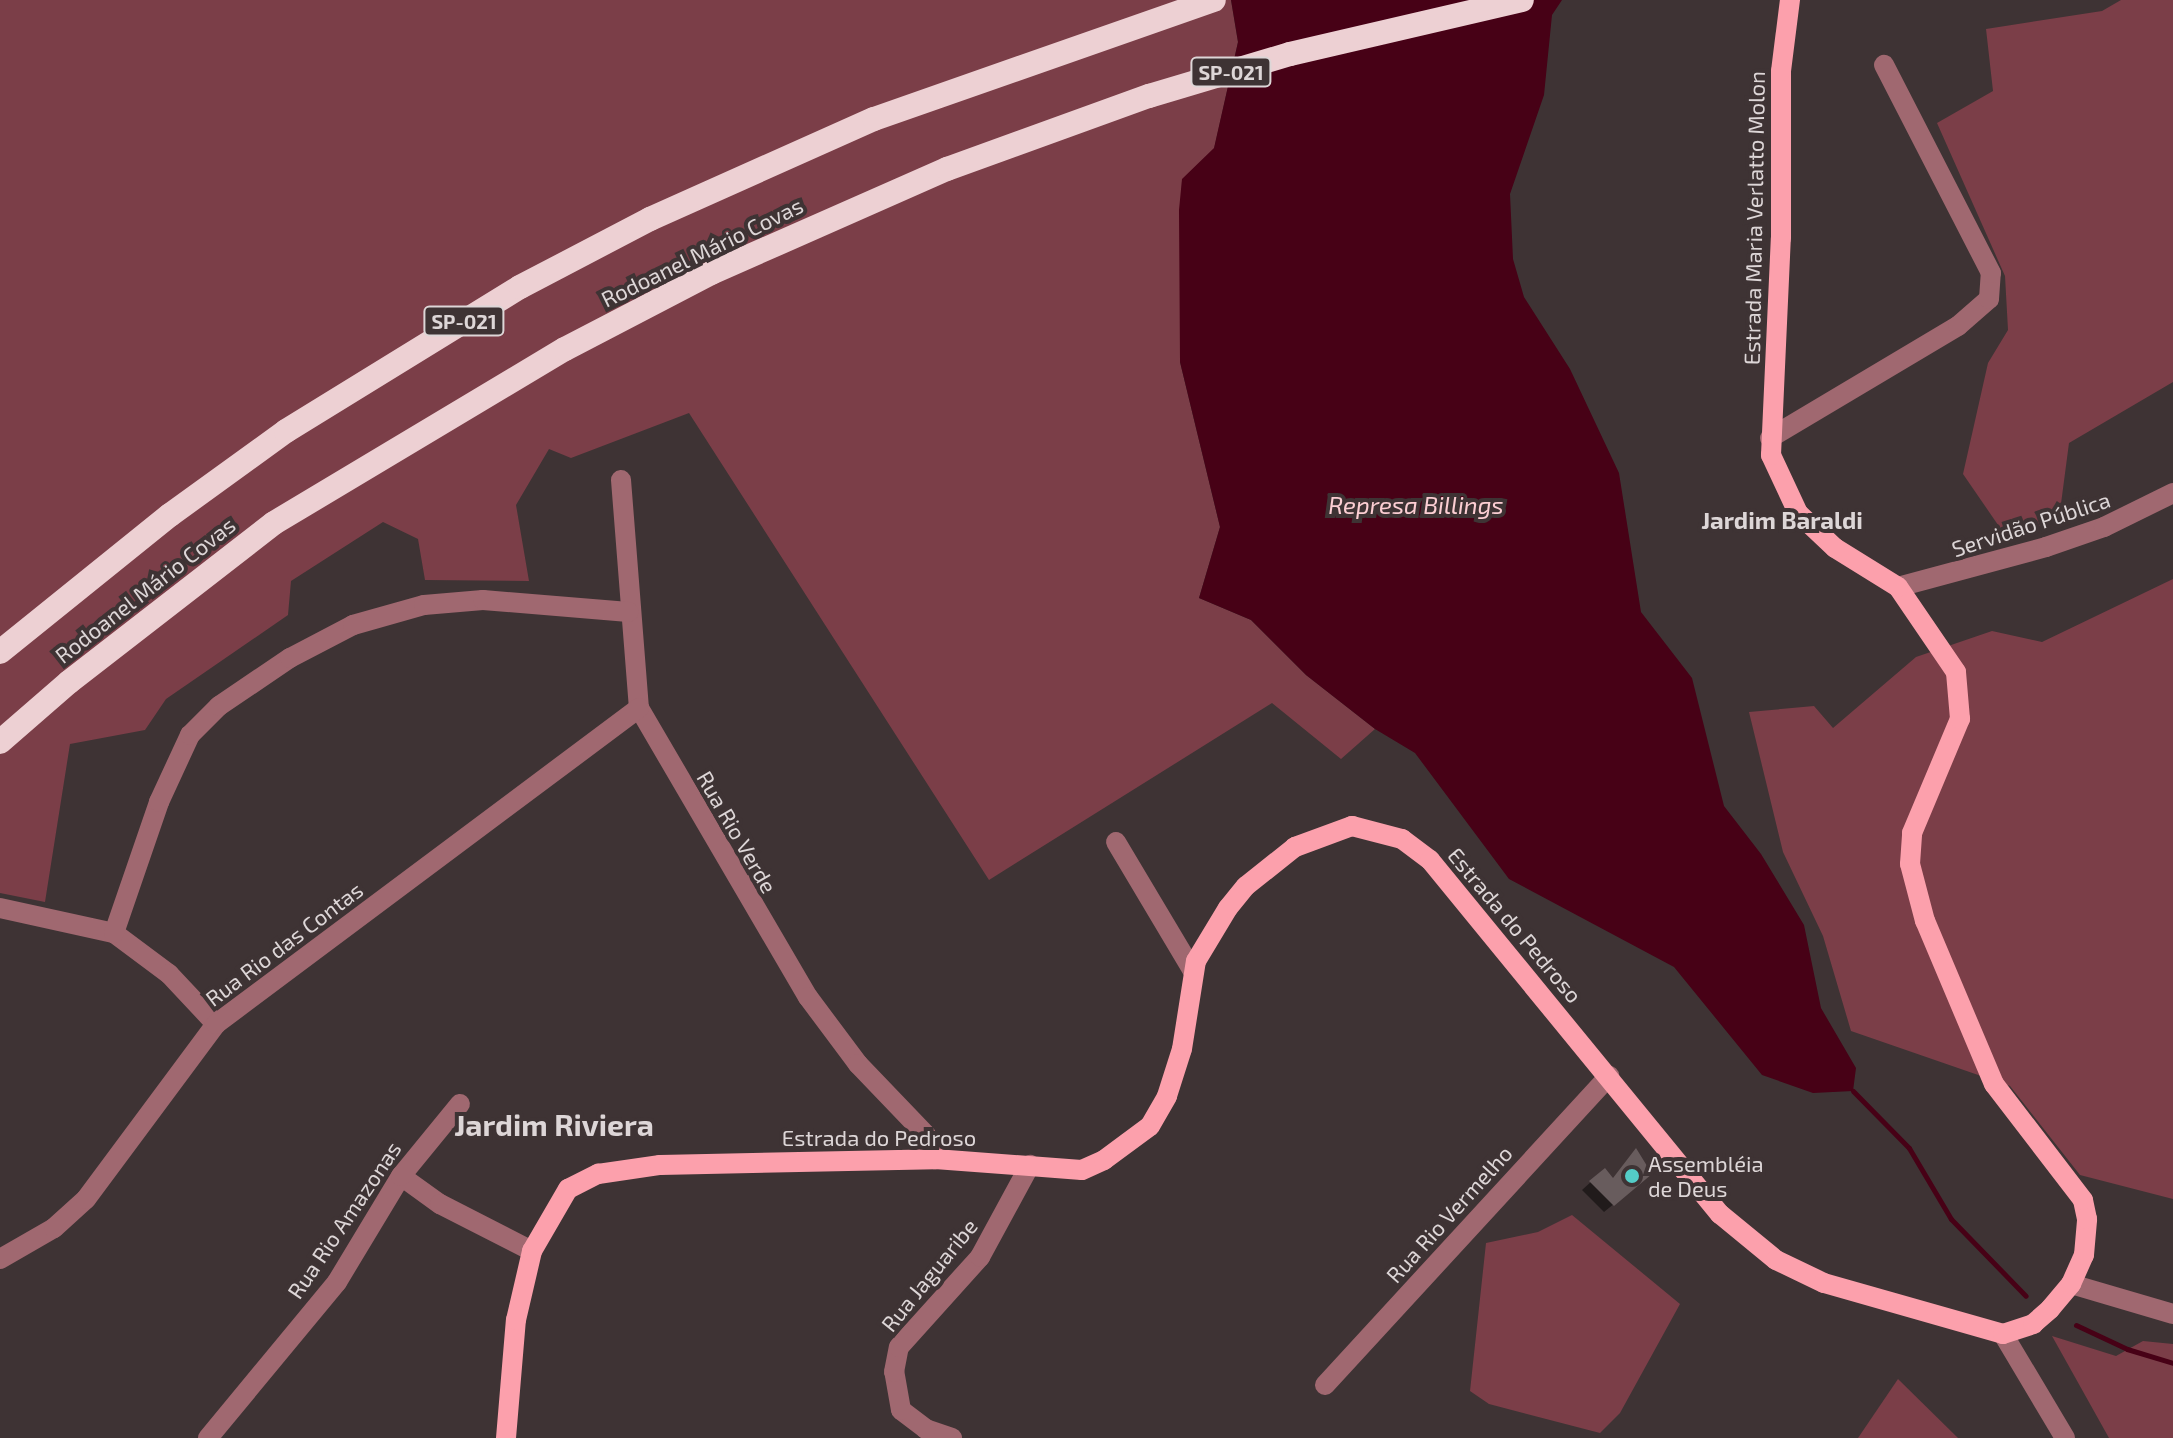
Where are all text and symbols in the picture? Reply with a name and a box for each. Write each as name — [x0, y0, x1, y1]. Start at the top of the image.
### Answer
road number: SP-021 — [1189, 56, 1273, 88]
street label: Estrada Maria Verlatto Molon — [1738, 71, 1770, 365]
street label: Rodoanel Mário Covas — [596, 191, 808, 313]
road number: SP-021 — [422, 305, 506, 337]
street label: Servidão Pública — [1948, 486, 2114, 562]
water label: Represa Billings — [1328, 491, 1504, 519]
district label: Jardim Baraldi — [1701, 506, 1863, 534]
street label: Rodoanel Mário Covas — [49, 511, 241, 669]
street label: Rua Rio Verde — [691, 766, 783, 898]
street label: Estrada do Pedroso — [1442, 842, 1588, 1008]
street label: Rua Rio das Contas — [200, 876, 368, 1012]
district label: Jardim Riviera — [454, 1106, 654, 1142]
street label: Estrada do Pedroso — [782, 1125, 976, 1151]
street label: Rua Rio Amazonas — [282, 1136, 406, 1304]
street label: Rua Rio Vermelho — [1380, 1140, 1518, 1288]
place label: Assembléia de Deus — [1648, 1150, 1764, 1202]
marker: Assembléia de Deus — [1623, 1167, 1641, 1185]
street label: Rua Jaguaribe — [875, 1213, 983, 1337]

